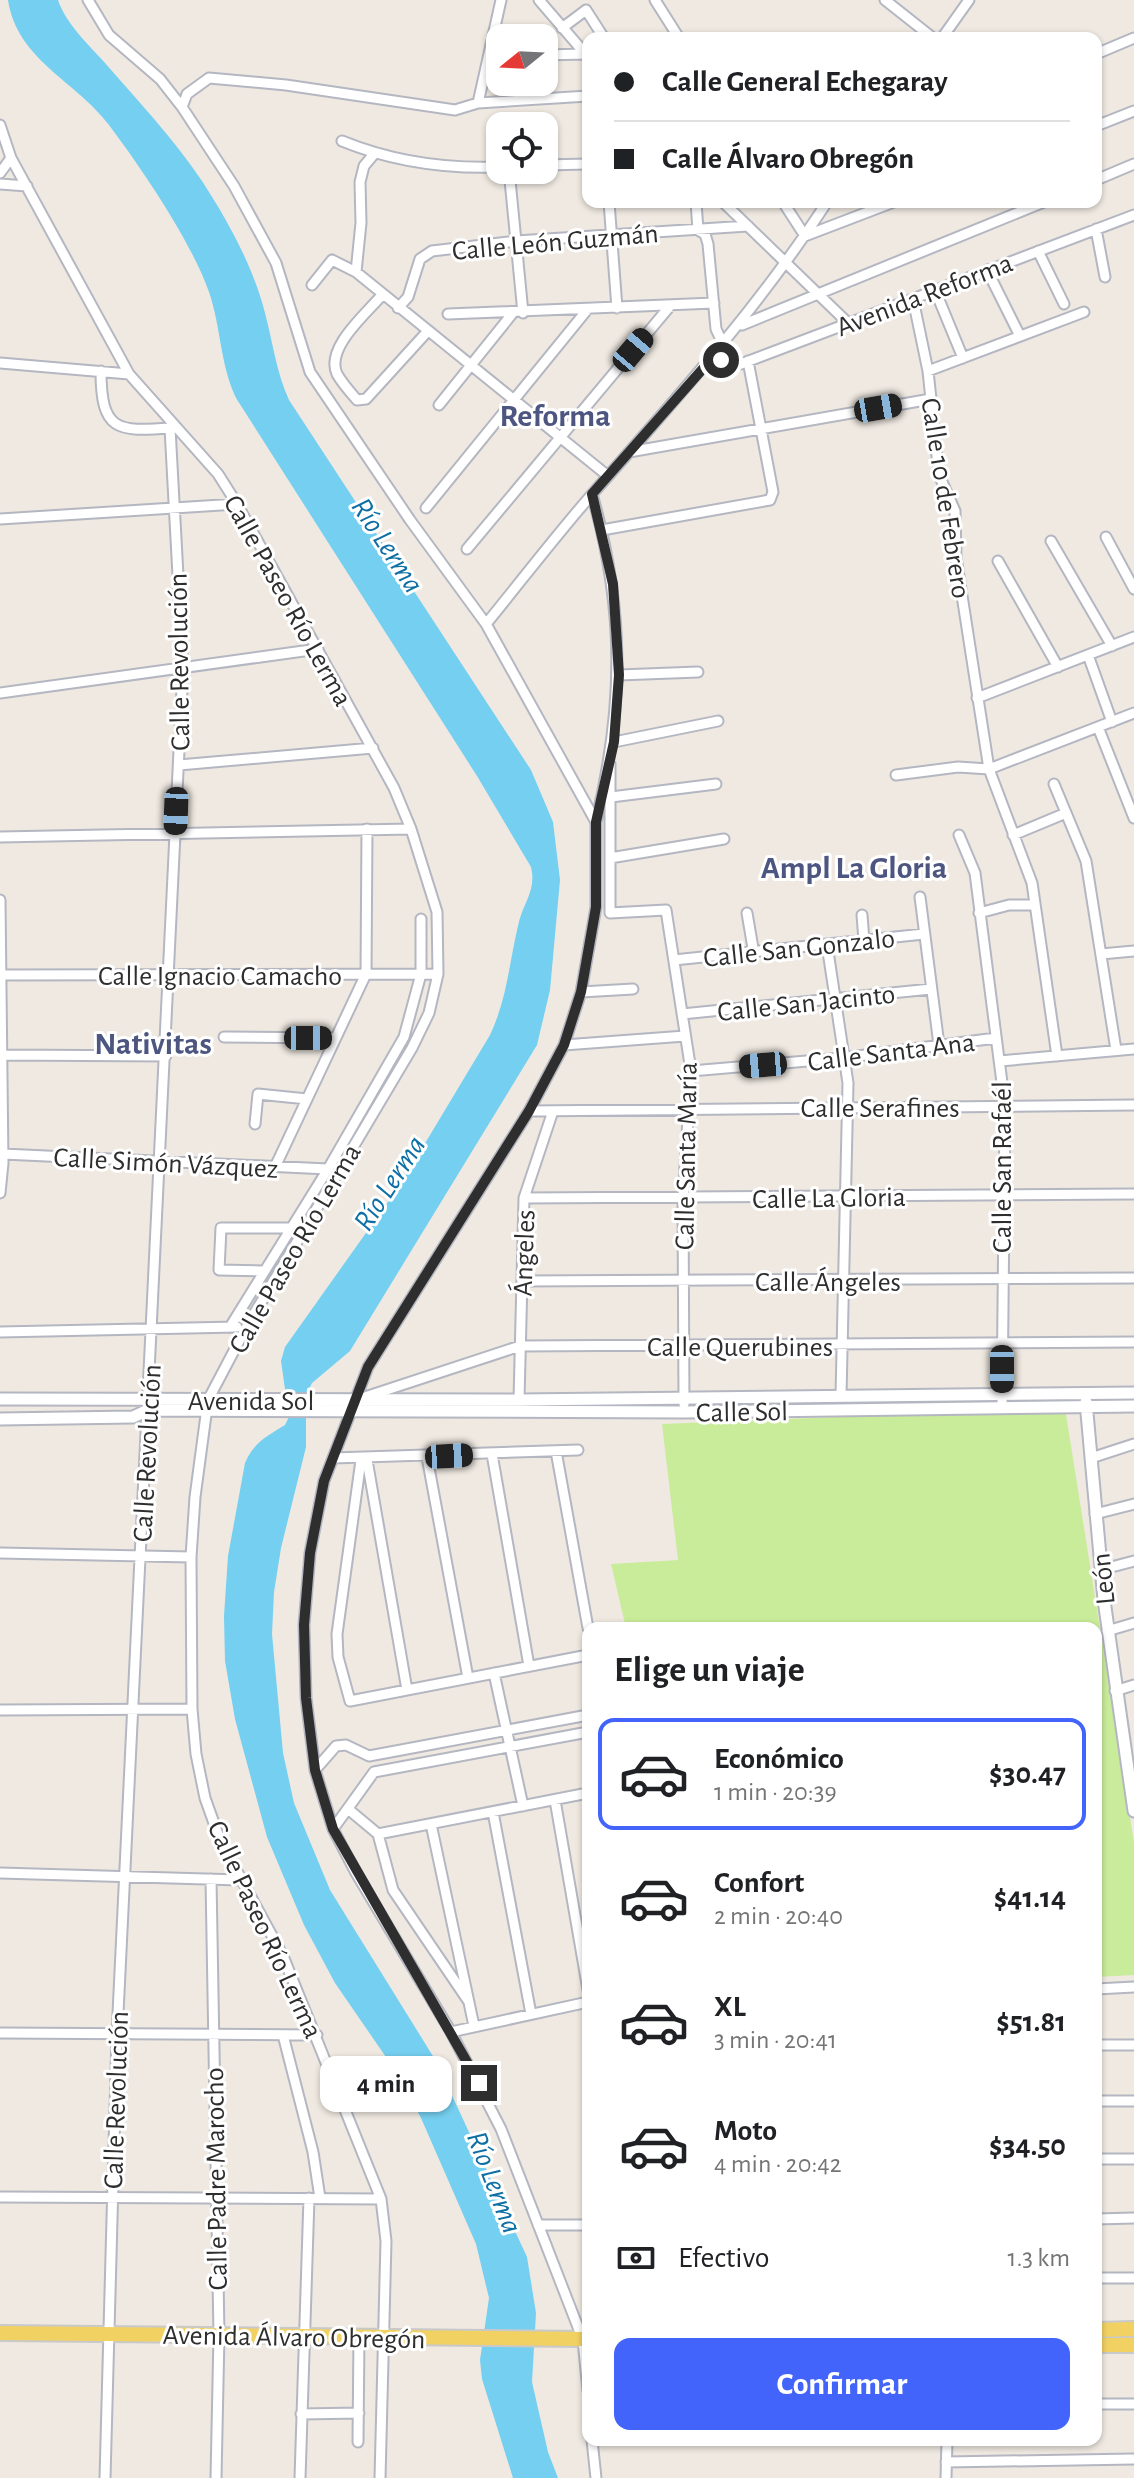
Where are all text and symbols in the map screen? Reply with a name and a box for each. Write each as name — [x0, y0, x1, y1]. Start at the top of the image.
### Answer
north arrow — [486, 24, 558, 96]
map controls — [486, 24, 558, 184]
text: Calle General Echegaray — [662, 67, 948, 97]
button: locate — [486, 112, 558, 184]
text: Calle Álvaro Obregón — [662, 144, 914, 174]
street label: Calle León Guzmán — [451, 220, 660, 266]
street label: Avenida Reforma — [833, 249, 1017, 342]
car — [608, 324, 658, 376]
route start — [703, 342, 739, 378]
car — [852, 392, 904, 424]
street label: Calle 10 de Febrero — [915, 396, 975, 601]
district label: Reforma — [499, 400, 611, 432]
street label: Calle Paseo Río Lerma — [218, 491, 357, 711]
water label: Río Lerma — [346, 493, 429, 598]
street label: Calle Revolución — [164, 573, 196, 751]
car — [163, 787, 189, 835]
district label: Ampl La Gloria — [761, 852, 947, 884]
street label: Calle San Gonzalo — [702, 925, 896, 973]
street label: Calle Ignacio Camacho — [98, 963, 342, 991]
street label: Calle San Jacinto — [716, 981, 896, 1027]
car — [284, 1026, 332, 1050]
district label: Nativitas — [94, 1028, 212, 1060]
street label: Calle Santa Ana — [806, 1029, 977, 1077]
car — [738, 1051, 788, 1079]
street label: Calle Santa María — [671, 1062, 703, 1250]
street label: Calle San Rafaél — [989, 1081, 1017, 1253]
street label: Calle Serafines — [800, 1095, 960, 1123]
water label: Río Lerma — [348, 1131, 431, 1236]
street label: Calle Paseo Río Lerma — [224, 1140, 367, 1358]
street label: Calle Simón Vázquez — [53, 1144, 279, 1184]
street label: Calle La Gloria — [752, 1184, 906, 1214]
street label: Ángeles — [506, 1209, 541, 1297]
street label: Calle Ángeles — [755, 1266, 901, 1297]
street label: Calle Querubines — [647, 1334, 833, 1362]
car — [990, 1345, 1014, 1393]
street label: Calle Revolución — [129, 1363, 167, 1543]
street label: Avenida Sol — [188, 1388, 314, 1416]
street label: Calle Sol — [696, 1398, 788, 1428]
car — [424, 1443, 474, 1469]
street label: León — [1087, 1551, 1121, 1606]
text: Elige un viaje — [614, 1652, 805, 1688]
icon: car — [618, 1738, 690, 1810]
text: Económico — [714, 1744, 844, 1774]
text: $30.47 — [989, 1759, 1066, 1789]
text: 1 min · 20:39 — [714, 1779, 837, 1805]
street label: Calle Paseo Río Lerma — [202, 1817, 327, 2043]
icon: car — [618, 1862, 690, 1934]
text: Confort — [714, 1868, 804, 1898]
text: $41.14 — [994, 1883, 1066, 1913]
text: 2 min · 20:40 — [714, 1903, 843, 1929]
icon: car — [618, 1986, 690, 2058]
text: XL — [714, 1992, 746, 2022]
text: $51.81 — [996, 2007, 1066, 2037]
street label: Calle Revolución — [100, 2011, 134, 2190]
text: 3 min · 20:41 — [714, 2027, 837, 2053]
callout: 4 min — [319, 2055, 451, 2111]
route end — [461, 2065, 497, 2101]
street label: Calle Padre Marocho — [201, 2067, 233, 2291]
text: 4 min — [357, 2071, 415, 2097]
icon: car — [618, 2110, 690, 2182]
text: Moto — [714, 2116, 777, 2146]
water label: Río Lerma — [461, 2127, 527, 2237]
text: $34.50 — [989, 2131, 1066, 2161]
text: 4 min · 20:42 — [714, 2151, 842, 2177]
icon: cash — [614, 2236, 658, 2280]
text: Efectivo — [678, 2243, 770, 2273]
text: 1.3 km — [1007, 2245, 1070, 2271]
street label: Avenida Álvaro Obregón — [162, 2319, 426, 2354]
button: Confirmar — [614, 2338, 1070, 2430]

